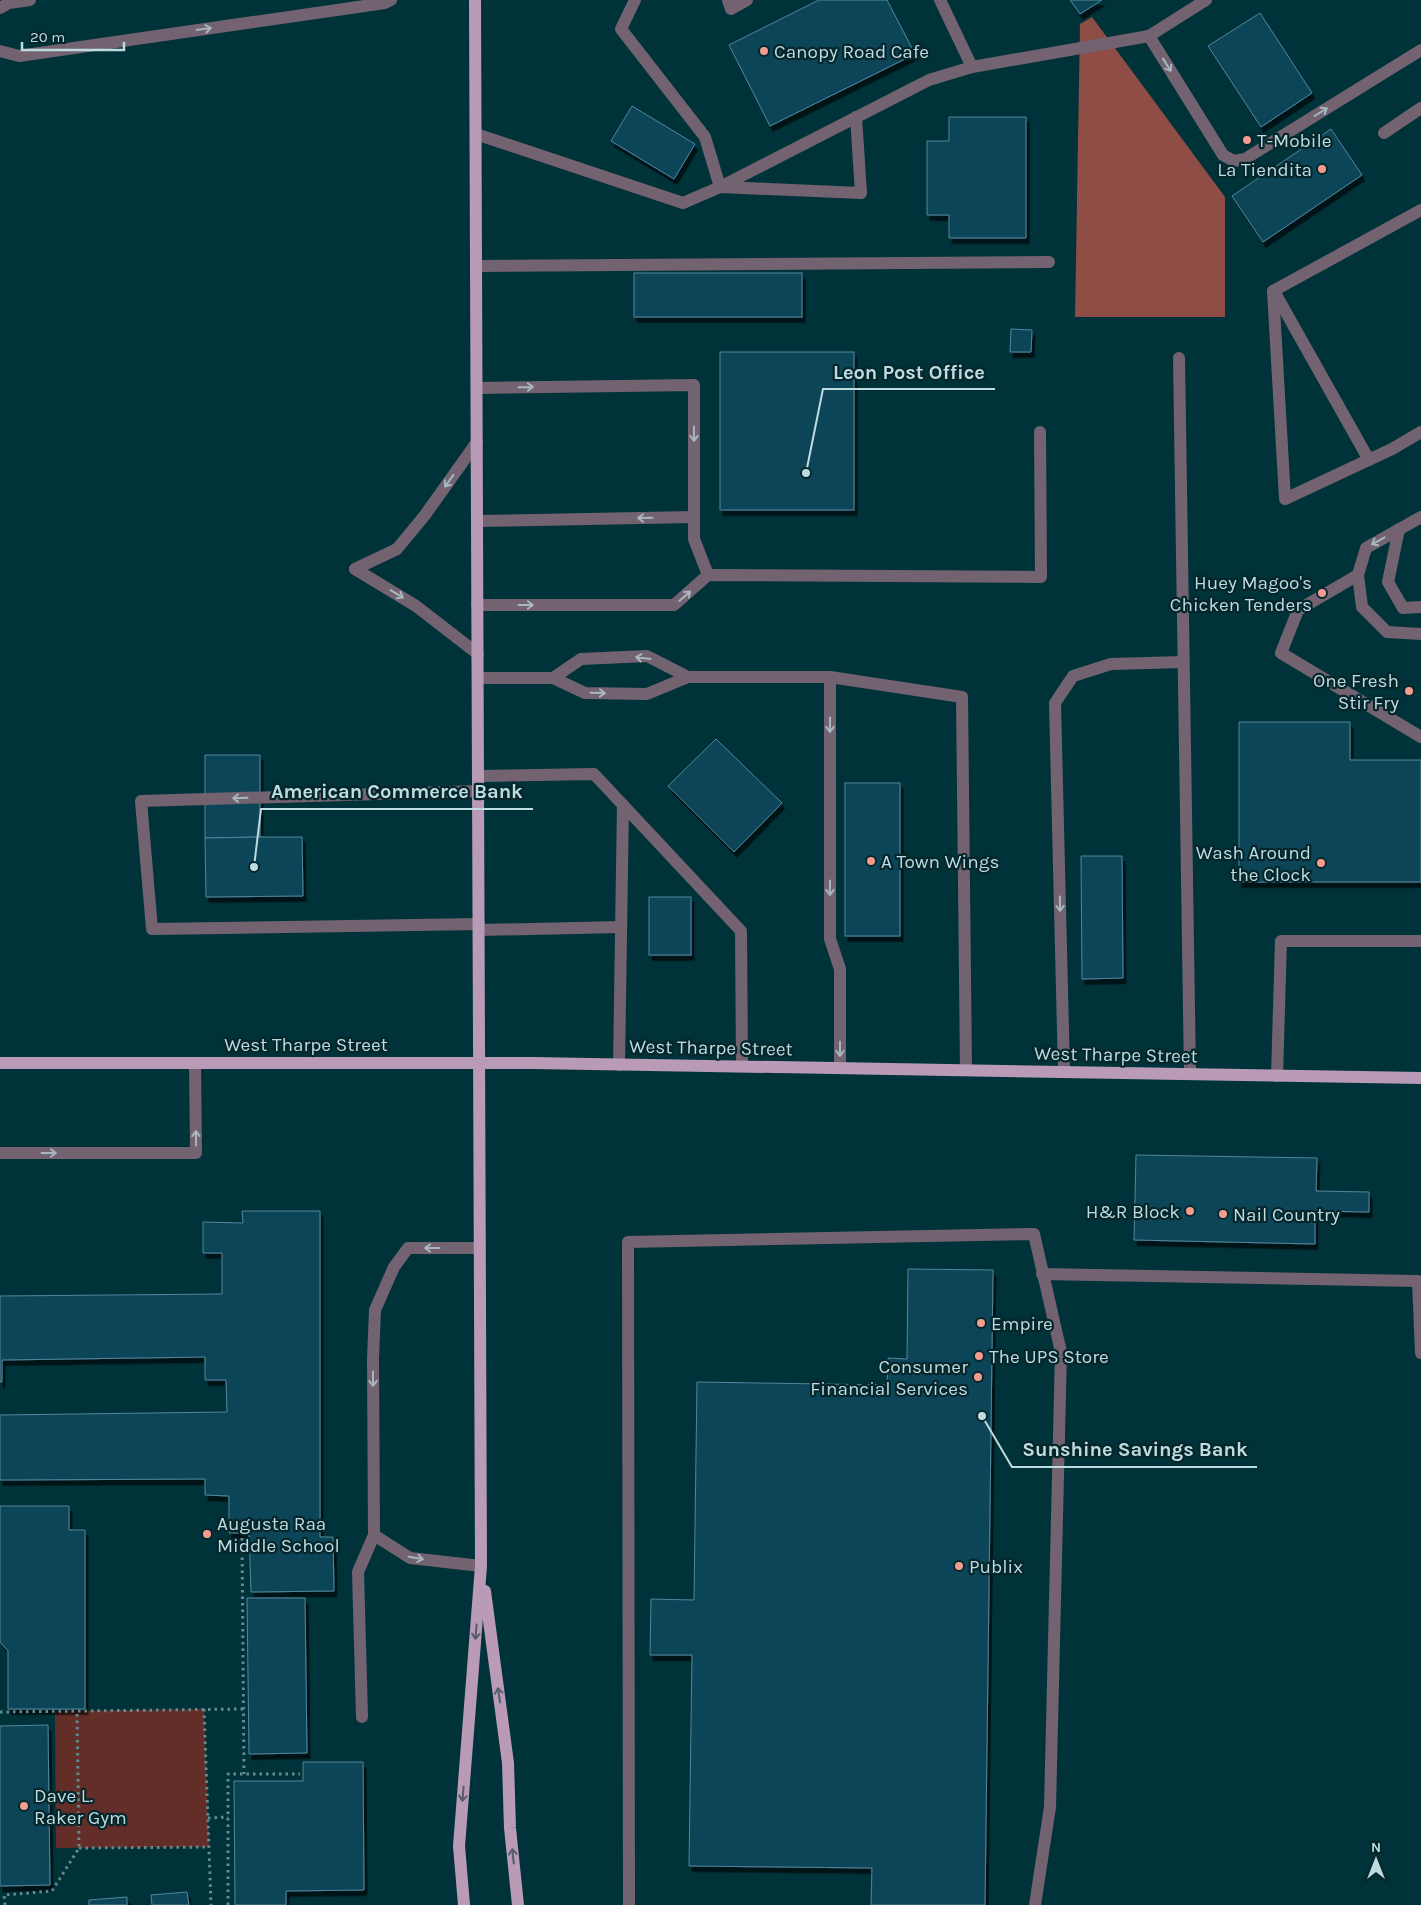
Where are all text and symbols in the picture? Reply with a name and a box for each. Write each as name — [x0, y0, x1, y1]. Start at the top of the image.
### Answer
scale bar — [22, 20, 125, 52]
one-way arrow — [195, 24, 211, 34]
text: 20 m — [30, 28, 65, 46]
place label: Canopy Road Cafe — [774, 41, 929, 63]
marker: Canopy Road Cafe — [758, 45, 770, 57]
one-way arrow — [1163, 57, 1173, 71]
one-way arrow — [1314, 107, 1328, 117]
place label: T-Mobile — [1257, 130, 1332, 152]
marker: T-Mobile — [1241, 134, 1253, 146]
place label: La Tiendita — [1217, 159, 1312, 181]
marker: La Tiendita — [1316, 163, 1328, 175]
callout: Leon Post Office — [823, 354, 995, 389]
text: Leon Post Office — [833, 361, 985, 384]
one-way arrow — [517, 382, 533, 392]
one-way arrow — [689, 426, 699, 442]
one-way arrow — [444, 474, 454, 488]
one-way arrow — [638, 513, 654, 523]
one-way arrow — [1371, 536, 1386, 546]
place label: Huey Magoo's Chicken Tenders — [1170, 572, 1312, 616]
marker: Huey Magoo's Chicken Tenders — [1316, 587, 1328, 599]
one-way arrow — [389, 589, 404, 599]
one-way arrow — [678, 590, 691, 601]
one-way arrow — [518, 601, 534, 610]
one-way arrow — [636, 653, 652, 663]
place label: One Fresh Stir Fry — [1313, 670, 1399, 714]
marker: One Fresh Stir Fry — [1403, 685, 1415, 697]
one-way arrow — [590, 688, 606, 698]
one-way arrow — [825, 717, 835, 733]
callout: American Commerce Bank — [261, 774, 533, 809]
text: American Commerce Bank — [271, 780, 523, 803]
one-way arrow — [232, 793, 248, 803]
place label: Wash Around the Clock — [1196, 842, 1311, 886]
place label: A Town Wings — [881, 851, 999, 873]
marker: A Town Wings — [865, 855, 877, 867]
marker: Wash Around the Clock — [1315, 857, 1327, 869]
one-way arrow — [825, 880, 835, 896]
one-way arrow — [1056, 896, 1065, 912]
street label: West Tharpe Street — [224, 1034, 388, 1056]
street label: West Tharpe Street — [629, 1036, 793, 1060]
one-way arrow — [835, 1040, 845, 1056]
street label: West Tharpe Street — [1034, 1043, 1198, 1067]
one-way arrow — [191, 1130, 201, 1146]
one-way arrow — [40, 1148, 57, 1158]
place label: H&R Block — [1086, 1201, 1180, 1223]
place label: Nail Country — [1233, 1204, 1340, 1226]
marker: H&R Block — [1184, 1205, 1196, 1217]
marker: Nail Country — [1217, 1208, 1229, 1220]
one-way arrow — [424, 1243, 440, 1253]
place label: Empire — [991, 1313, 1053, 1335]
marker: Empire — [975, 1317, 987, 1329]
place label: The UPS Store — [989, 1346, 1109, 1368]
marker: The UPS Store — [973, 1350, 985, 1362]
place label: Consumer Financial Services — [810, 1356, 968, 1400]
one-way arrow — [368, 1370, 378, 1386]
marker: Consumer Financial Services — [972, 1371, 984, 1383]
callout: Sunshine Savings Bank — [1012, 1432, 1257, 1467]
text: Sunshine Savings Bank — [1022, 1438, 1248, 1461]
place label: Augusta Raa Middle School — [217, 1513, 340, 1557]
marker: Augusta Raa Middle School — [201, 1528, 213, 1540]
one-way arrow — [408, 1553, 424, 1563]
place label: Publix — [969, 1556, 1023, 1578]
marker: Publix — [953, 1560, 965, 1572]
one-way arrow — [471, 1624, 481, 1640]
one-way arrow — [493, 1687, 503, 1703]
place label: Dave L. Raker Gym — [34, 1785, 127, 1829]
one-way arrow — [459, 1786, 468, 1802]
marker: Dave L. Raker Gym — [18, 1800, 30, 1812]
north arrow — [1351, 1835, 1401, 1885]
text: N — [1371, 1839, 1381, 1856]
one-way arrow — [508, 1849, 518, 1865]

